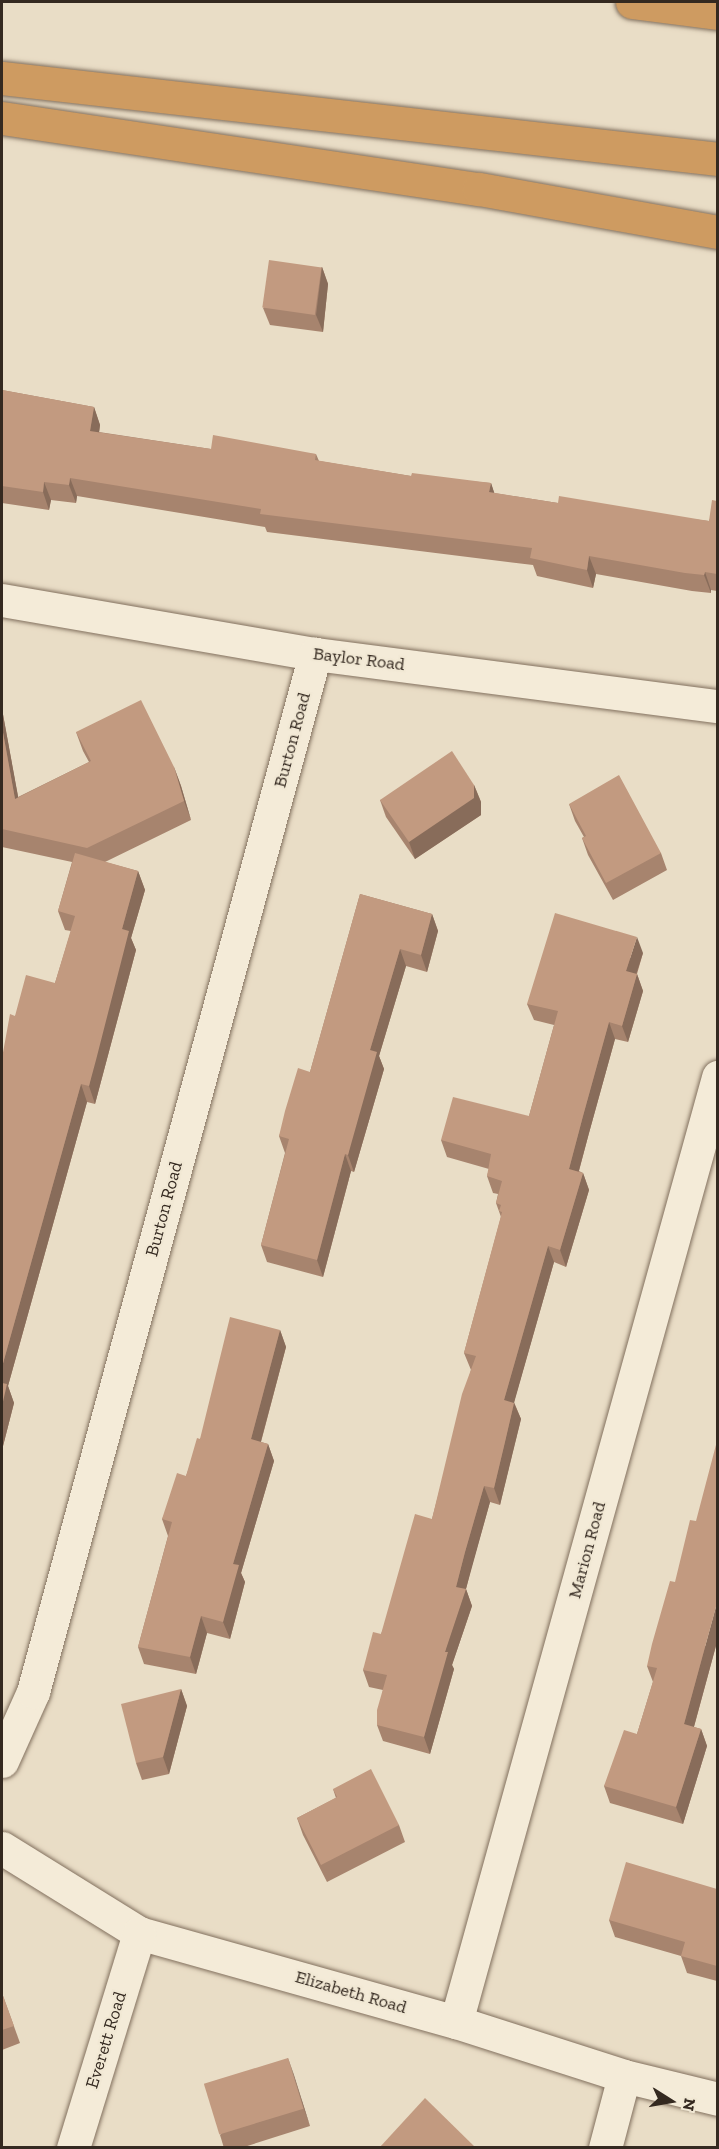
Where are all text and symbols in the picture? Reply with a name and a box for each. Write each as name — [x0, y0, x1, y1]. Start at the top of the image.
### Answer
street label: Baylor Road — [312, 643, 406, 675]
street label: Burton Road — [269, 690, 315, 790]
street label: Burton Road — [141, 1159, 187, 1259]
street label: Marion Road — [564, 1499, 610, 1601]
street label: Elizabeth Road — [293, 1966, 409, 2018]
street label: Everett Road — [81, 1989, 131, 2091]
north arrow — [641, 2071, 701, 2131]
text: N — [679, 2097, 700, 2112]

